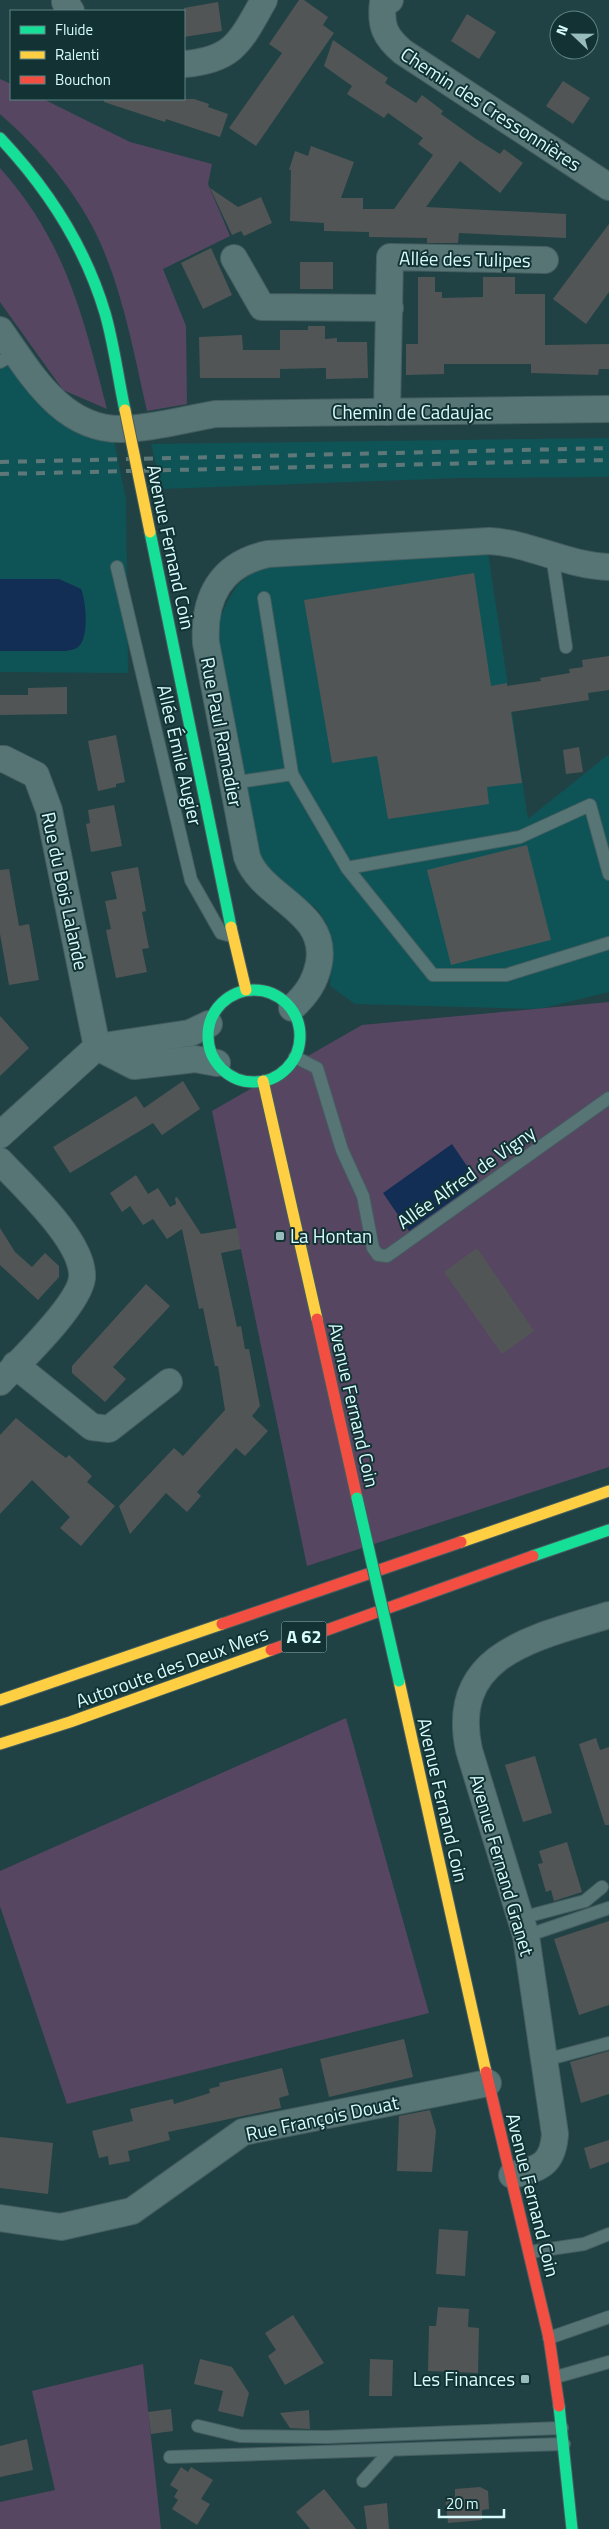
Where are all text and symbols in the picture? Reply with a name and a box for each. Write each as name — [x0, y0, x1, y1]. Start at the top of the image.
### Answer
legend — [10, 10, 185, 100]
north arrow — [549, 10, 599, 60]
text: Fluide — [55, 18, 93, 41]
text: N — [550, 22, 573, 38]
street label: Chemin des Cressonnières — [395, 39, 587, 178]
text: Ralenti — [55, 43, 99, 66]
text: Bouchon — [55, 68, 111, 91]
street label: Allée des Tulipes — [399, 243, 531, 274]
street label: Chemin de Cadaujac — [332, 397, 492, 426]
street label: Avenue Fernand Coin — [140, 462, 203, 632]
street label: Rue Paul Ramadier — [194, 655, 251, 810]
street label: Allée Émile Augier — [150, 682, 211, 829]
street label: Rue du Bois Lalande — [35, 809, 96, 973]
street label: Allée Alfred de Vigny — [390, 1118, 541, 1235]
place label: La Hontan — [290, 1221, 372, 1250]
marker: La Hontan — [274, 1230, 286, 1242]
street label: Avenue Fernand Coin — [321, 1320, 388, 1490]
street label: Autoroute des Deux Mers — [71, 1618, 272, 1715]
road number: A 62 — [282, 1621, 326, 1652]
street label: Avenue Fernand Coin — [410, 1715, 477, 1885]
street label: Avenue Fernand Granet — [463, 1771, 542, 1959]
street label: Rue François Douat — [243, 2087, 401, 2148]
street label: Avenue Fernand Coin — [499, 2110, 568, 2280]
place label: Les Finances — [413, 2364, 515, 2393]
marker: Les Finances — [519, 2373, 531, 2385]
scale bar — [439, 2486, 504, 2518]
text: 20 m — [446, 2492, 479, 2515]

